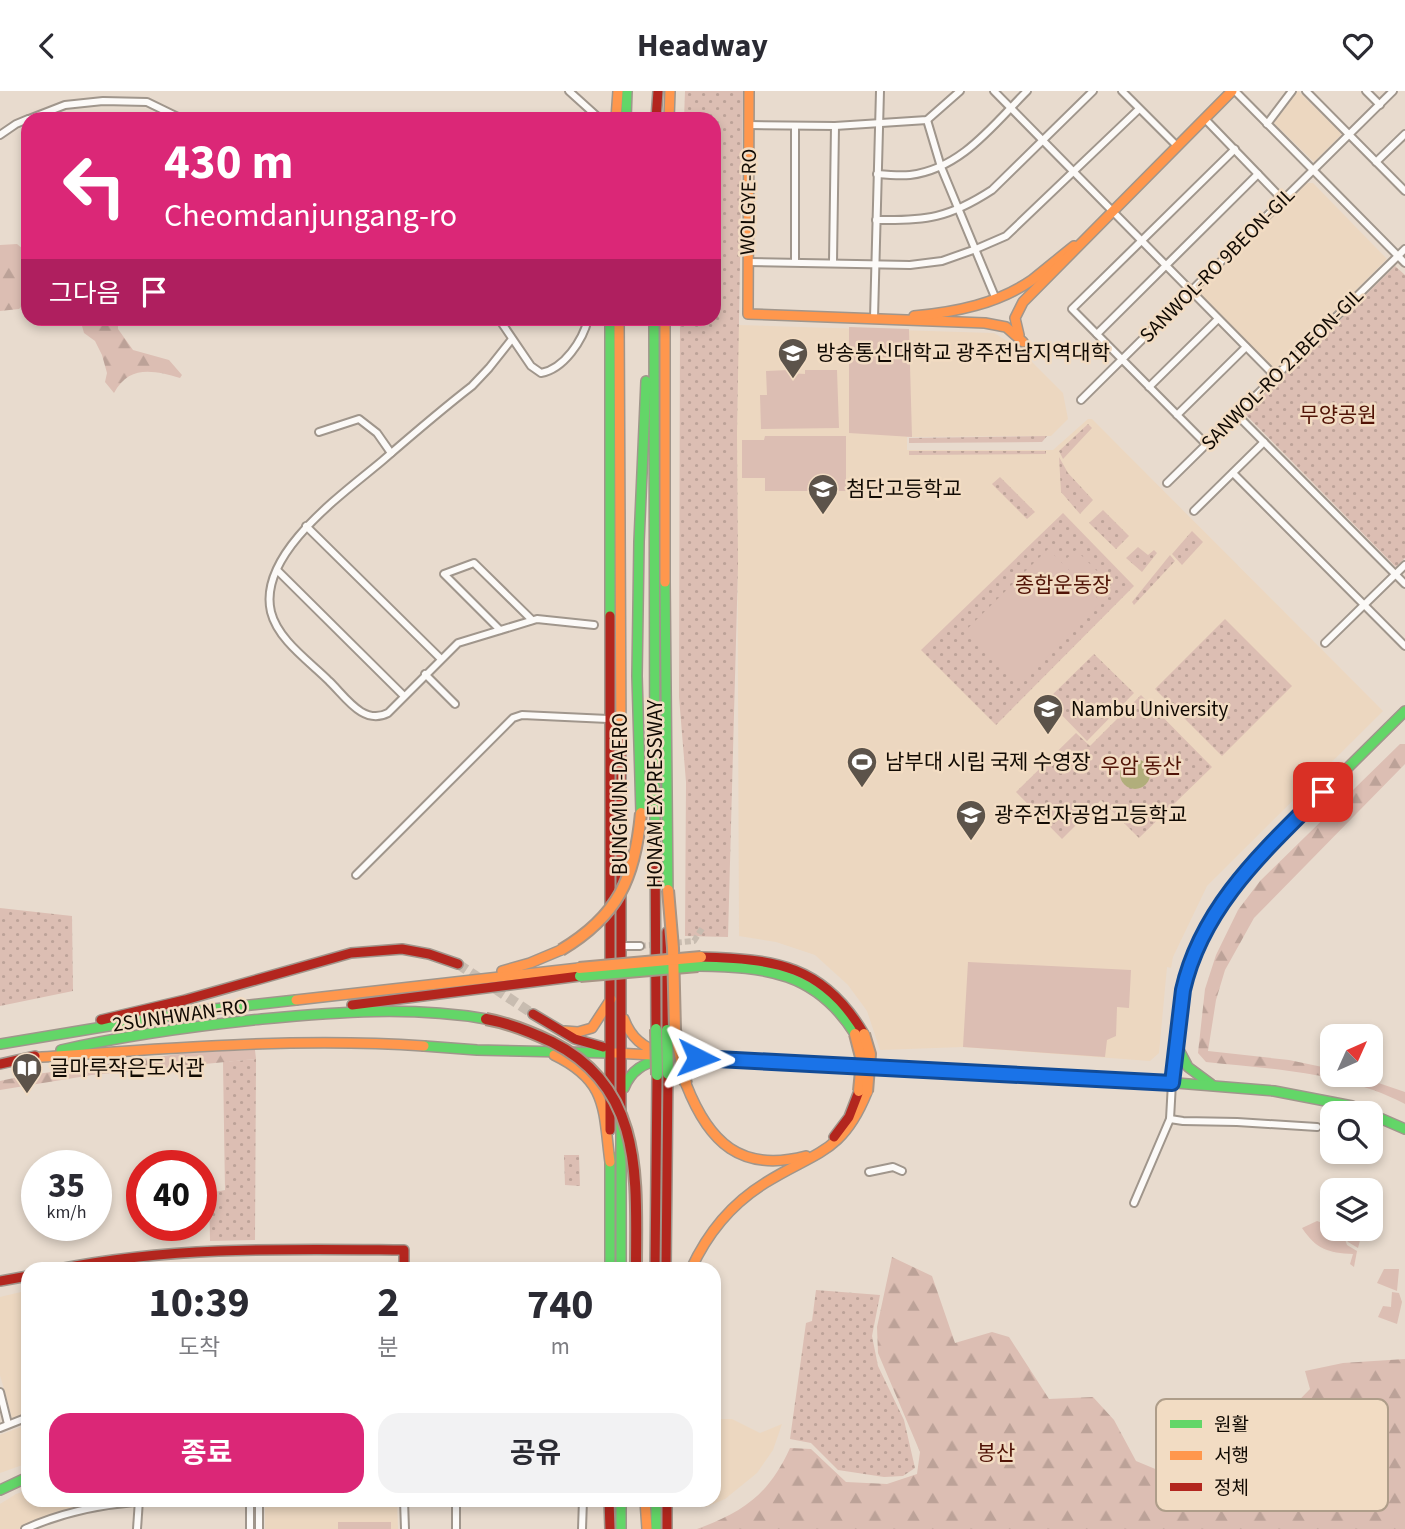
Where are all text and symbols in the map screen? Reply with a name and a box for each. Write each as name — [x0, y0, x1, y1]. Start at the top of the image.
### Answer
text: Headway — [637, 23, 768, 69]
icon: back — [28, 27, 66, 65]
icon: heart — [1339, 27, 1377, 65]
text: 430 m — [164, 128, 293, 198]
icon: left — [49, 140, 140, 231]
street label: WOLGYE-RO — [732, 149, 764, 255]
street label: SANWOL-RO 9BEON-GIL — [1133, 181, 1301, 349]
text: Cheomdanjungang-ro — [164, 193, 457, 239]
icon: arrive — [135, 273, 173, 311]
text: 그다음 — [49, 275, 121, 312]
street label: SANWOL-RO 21BEON-GIL — [1194, 281, 1370, 457]
school or university icon: 방송통신대학교 광주전남지역대학 — [776, 336, 810, 380]
place label: 방송통신대학교 광주전남지역대학 — [816, 338, 1110, 368]
park label: 무양공원 — [1299, 400, 1377, 430]
school or university icon: 첨단고등학교 — [806, 472, 840, 516]
place label: 첨단고등학교 — [846, 474, 962, 504]
park label: 종합운동장 — [1015, 570, 1111, 600]
school or university icon: Nambu University — [1031, 692, 1065, 736]
place label: Nambu University — [1071, 694, 1228, 724]
street label: HONAM EXPRESSWAY — [640, 699, 670, 888]
street label: BUNGMUN-DAERO — [605, 713, 635, 875]
sports icon: 남부대 시립 국제 수영장 — [845, 745, 879, 789]
place label: 남부대 시립 국제 수영장 — [885, 747, 1091, 777]
park label: 우암 동산 — [1100, 751, 1182, 781]
pin — [1293, 762, 1353, 822]
icon: arrive — [1304, 773, 1342, 811]
school or university icon: 광주전자공업고등학교 — [954, 798, 988, 842]
place label: 광주전자공업고등학교 — [994, 800, 1187, 830]
street label: 2SUNHWAN-RO — [110, 991, 250, 1039]
position arrow — [661, 1021, 735, 1095]
north arrow — [1320, 1024, 1382, 1087]
map controls — [1320, 1024, 1383, 1241]
library icon: 글마루작은도서관 — [10, 1051, 44, 1095]
place label: 글마루작은도서관 — [50, 1053, 205, 1083]
button: search — [1320, 1101, 1383, 1164]
speed limit sign: 40 — [126, 1150, 217, 1241]
text: 35 — [48, 1161, 85, 1211]
button: layers — [1320, 1178, 1383, 1241]
text: km/h — [47, 1200, 86, 1225]
text: 10:39 — [148, 1273, 250, 1333]
text: 2 — [377, 1273, 399, 1333]
text: 740 — [527, 1275, 593, 1335]
text: m — [551, 1330, 570, 1363]
text: 도착 — [178, 1331, 220, 1364]
text: 분 — [378, 1331, 399, 1364]
legend — [1156, 1399, 1388, 1511]
text: 원활 — [1214, 1412, 1249, 1439]
button: 종료 — [49, 1413, 364, 1493]
button: 공유 — [378, 1413, 693, 1493]
park label: 봉산 — [977, 1438, 1015, 1468]
text: 서행 — [1214, 1443, 1249, 1470]
text: 정체 — [1214, 1475, 1249, 1502]

